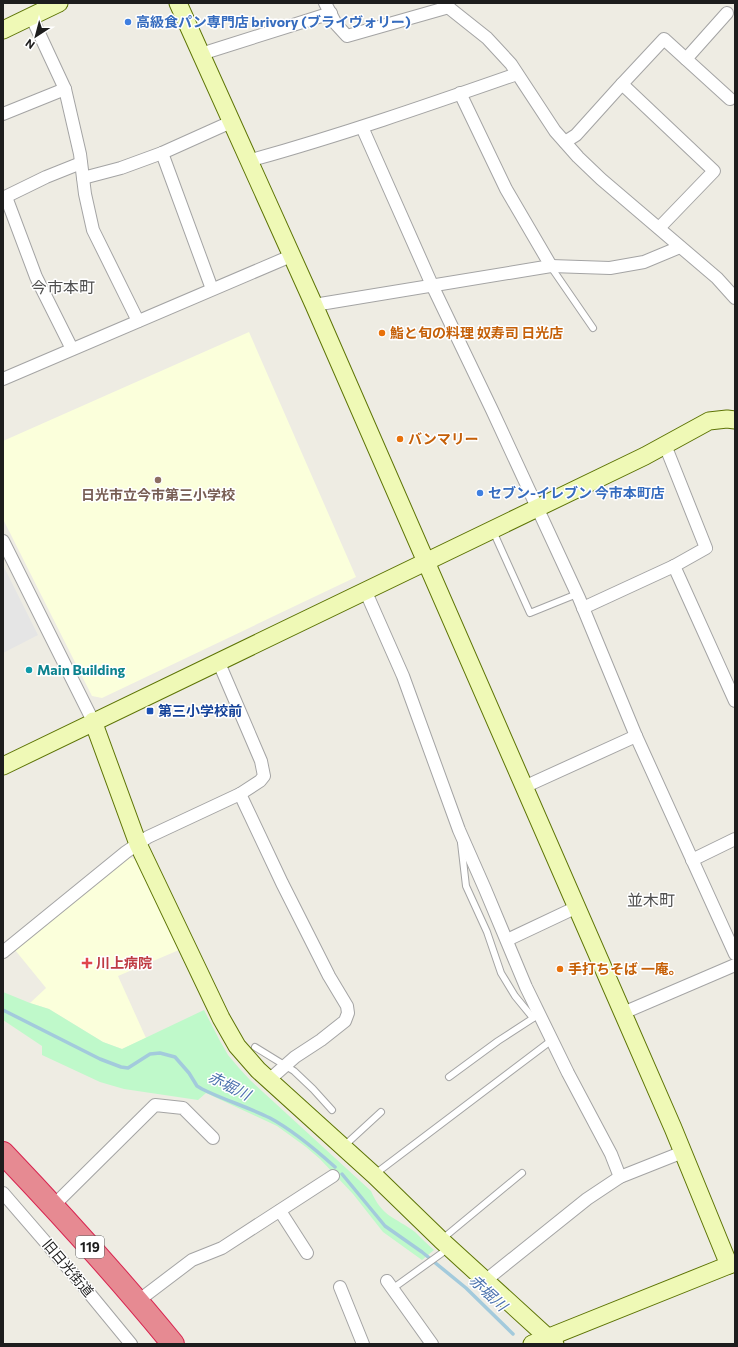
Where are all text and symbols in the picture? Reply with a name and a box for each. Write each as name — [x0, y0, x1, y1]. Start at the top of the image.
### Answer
place label: 高級食パン専門店 brivory (ブライヴォリー) — [136, 13, 411, 30]
north arrow — [16, 16, 56, 56]
marker: 高級食パン専門店 brivory (ブライヴォリー) — [123, 17, 133, 27]
text: N — [23, 37, 37, 52]
district label: 今市本町 — [31, 277, 95, 296]
place label: 鮨と旬の料理 奴寿司 日光店 — [390, 324, 563, 341]
marker: 鮨と旬の料理 奴寿司 日光店 — [377, 328, 387, 338]
place label: バンマリー — [408, 430, 479, 447]
marker: バンマリー — [395, 434, 405, 444]
marker: 日光市立今市第三小学校 — [153, 475, 163, 485]
place label: セブン-イレブン 今市本町店 — [488, 484, 665, 501]
place label: 日光市立今市第三小学校 — [81, 486, 235, 503]
marker: セブン-イレブン 今市本町店 — [475, 488, 485, 498]
place label: Main Building — [37, 661, 126, 678]
marker: Main Building — [24, 665, 34, 675]
place label: 第三小学校前 — [158, 702, 242, 719]
marker: 第三小学校前 — [145, 706, 155, 716]
district label: 並木町 — [627, 890, 675, 909]
place label: 川上病院 — [96, 954, 152, 971]
marker: 川上病院 — [81, 957, 93, 969]
place label: 手打ちそば 一庵。 — [568, 960, 683, 977]
marker: 手打ちそば 一庵。 — [555, 964, 565, 974]
water label: 赤堀川 — [205, 1067, 255, 1104]
street label: 旧日光街道 — [39, 1235, 97, 1300]
road number: 119 — [76, 1236, 104, 1258]
water label: 赤堀川 — [466, 1270, 513, 1316]

